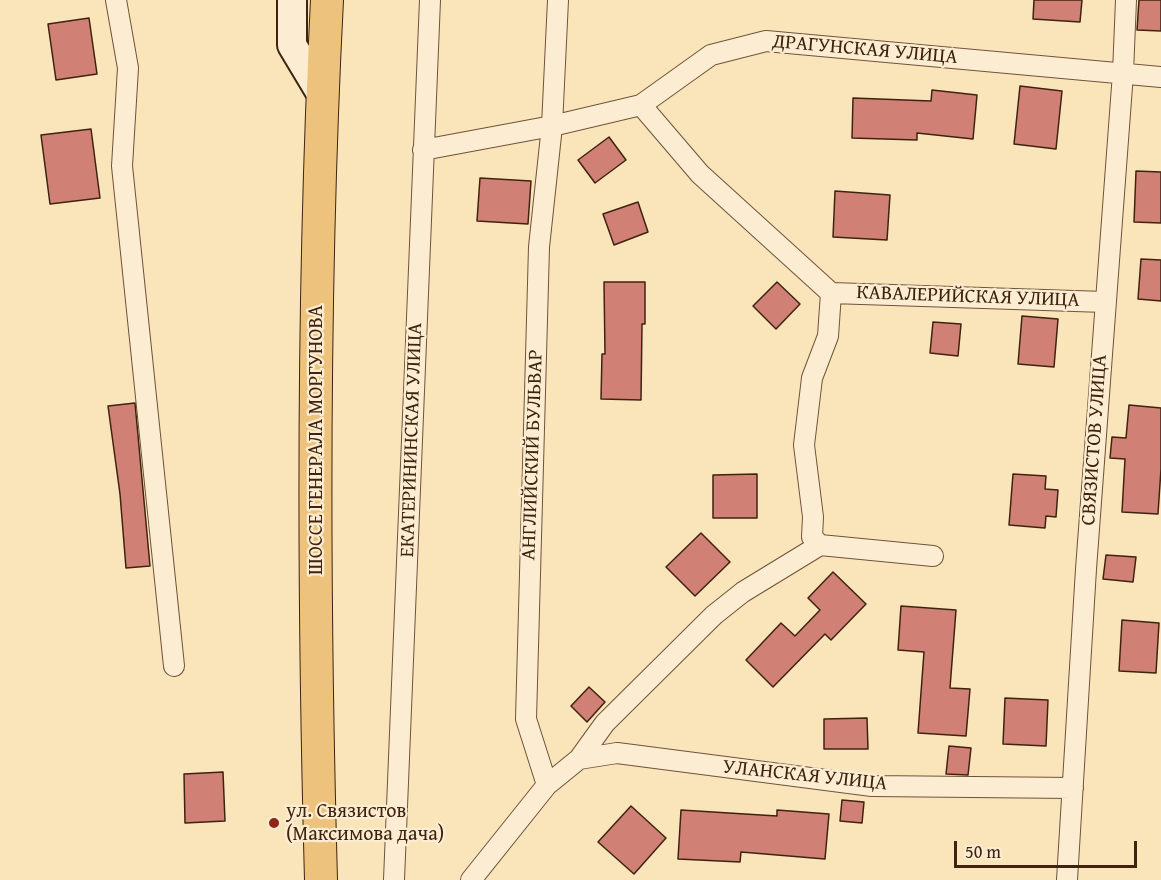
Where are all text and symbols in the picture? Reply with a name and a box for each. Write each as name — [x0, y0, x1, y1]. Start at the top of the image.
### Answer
street label: ДРАГУНСКАЯ УЛИЦА — [771, 30, 959, 70]
street label: КАВАЛЕРИЙСКАЯ УЛИЦА — [856, 281, 1080, 313]
street label: ШОССЕ ГЕНЕРАЛА МОРГУНОВА — [305, 305, 329, 575]
street label: ЕКАТЕРИНИНСКАЯ УЛИЦА — [396, 322, 428, 558]
street label: АНГЛИЙСКИЙ БУЛЬВАР — [517, 349, 549, 561]
street label: СВЯЗИСТОВ УЛИЦА — [1077, 354, 1113, 526]
street label: УЛАНСКАЯ УЛИЦА — [722, 755, 888, 797]
place label: ул. Связистов (Максимова дача) — [286, 800, 444, 847]
marker: ул. Связистов (Максимова дача) — [267, 816, 281, 830]
scale bar — [957, 829, 1140, 867]
text: 50 m — [965, 838, 1001, 865]

